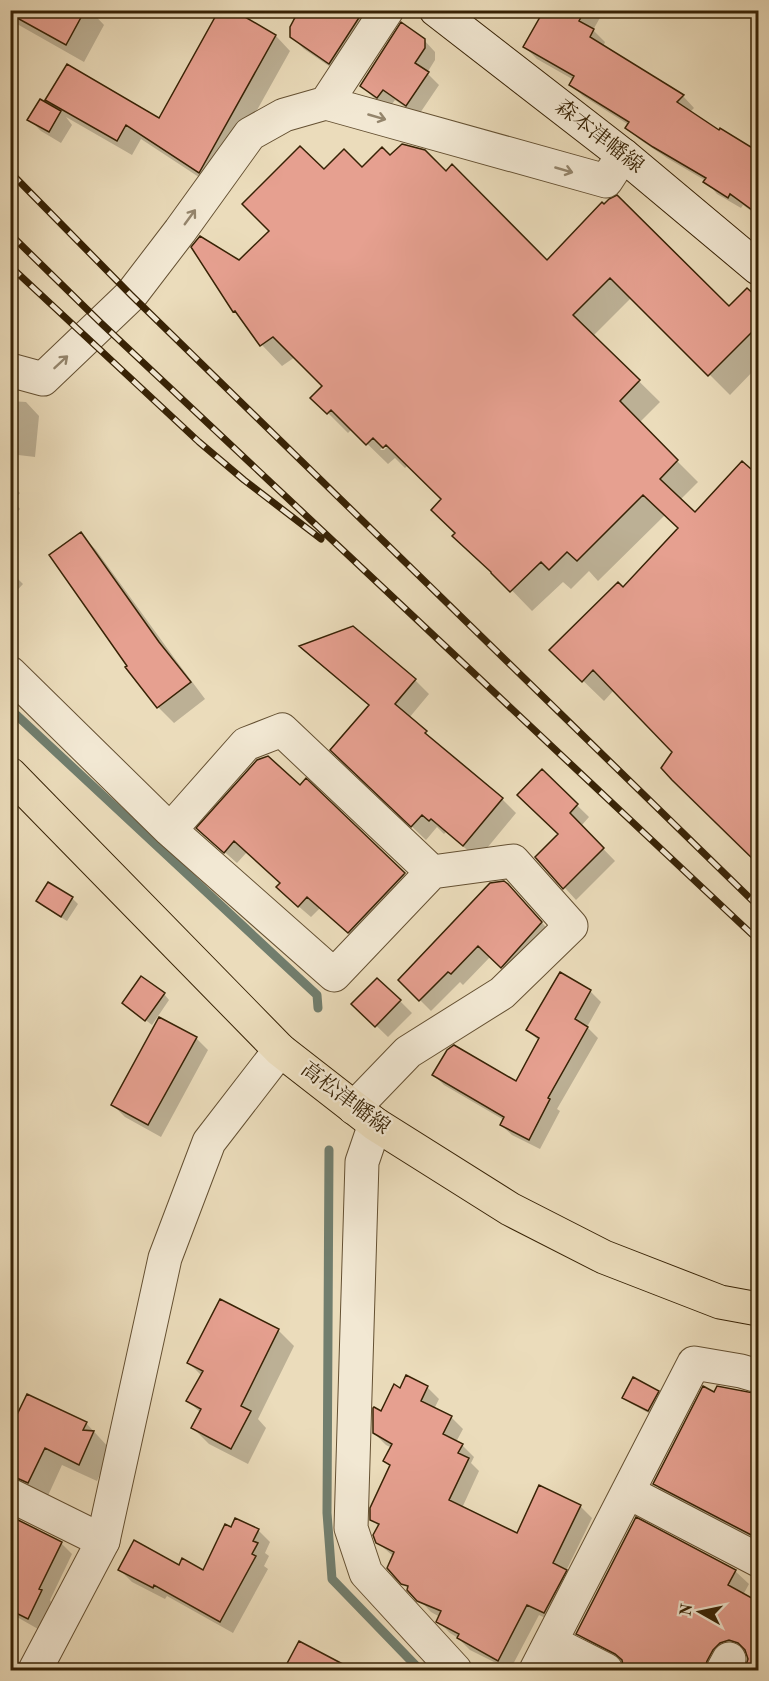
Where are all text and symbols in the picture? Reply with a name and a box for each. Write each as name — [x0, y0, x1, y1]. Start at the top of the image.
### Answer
street label: 森本津幡線 — [551, 95, 648, 178]
one-way arrow — [367, 112, 386, 123]
one-way arrow — [555, 164, 574, 176]
one-way arrow — [184, 209, 196, 225]
one-way arrow — [53, 355, 68, 369]
street label: 高松津幡線 — [297, 1057, 394, 1139]
north arrow — [670, 1582, 730, 1642]
text: N — [678, 1602, 696, 1617]

